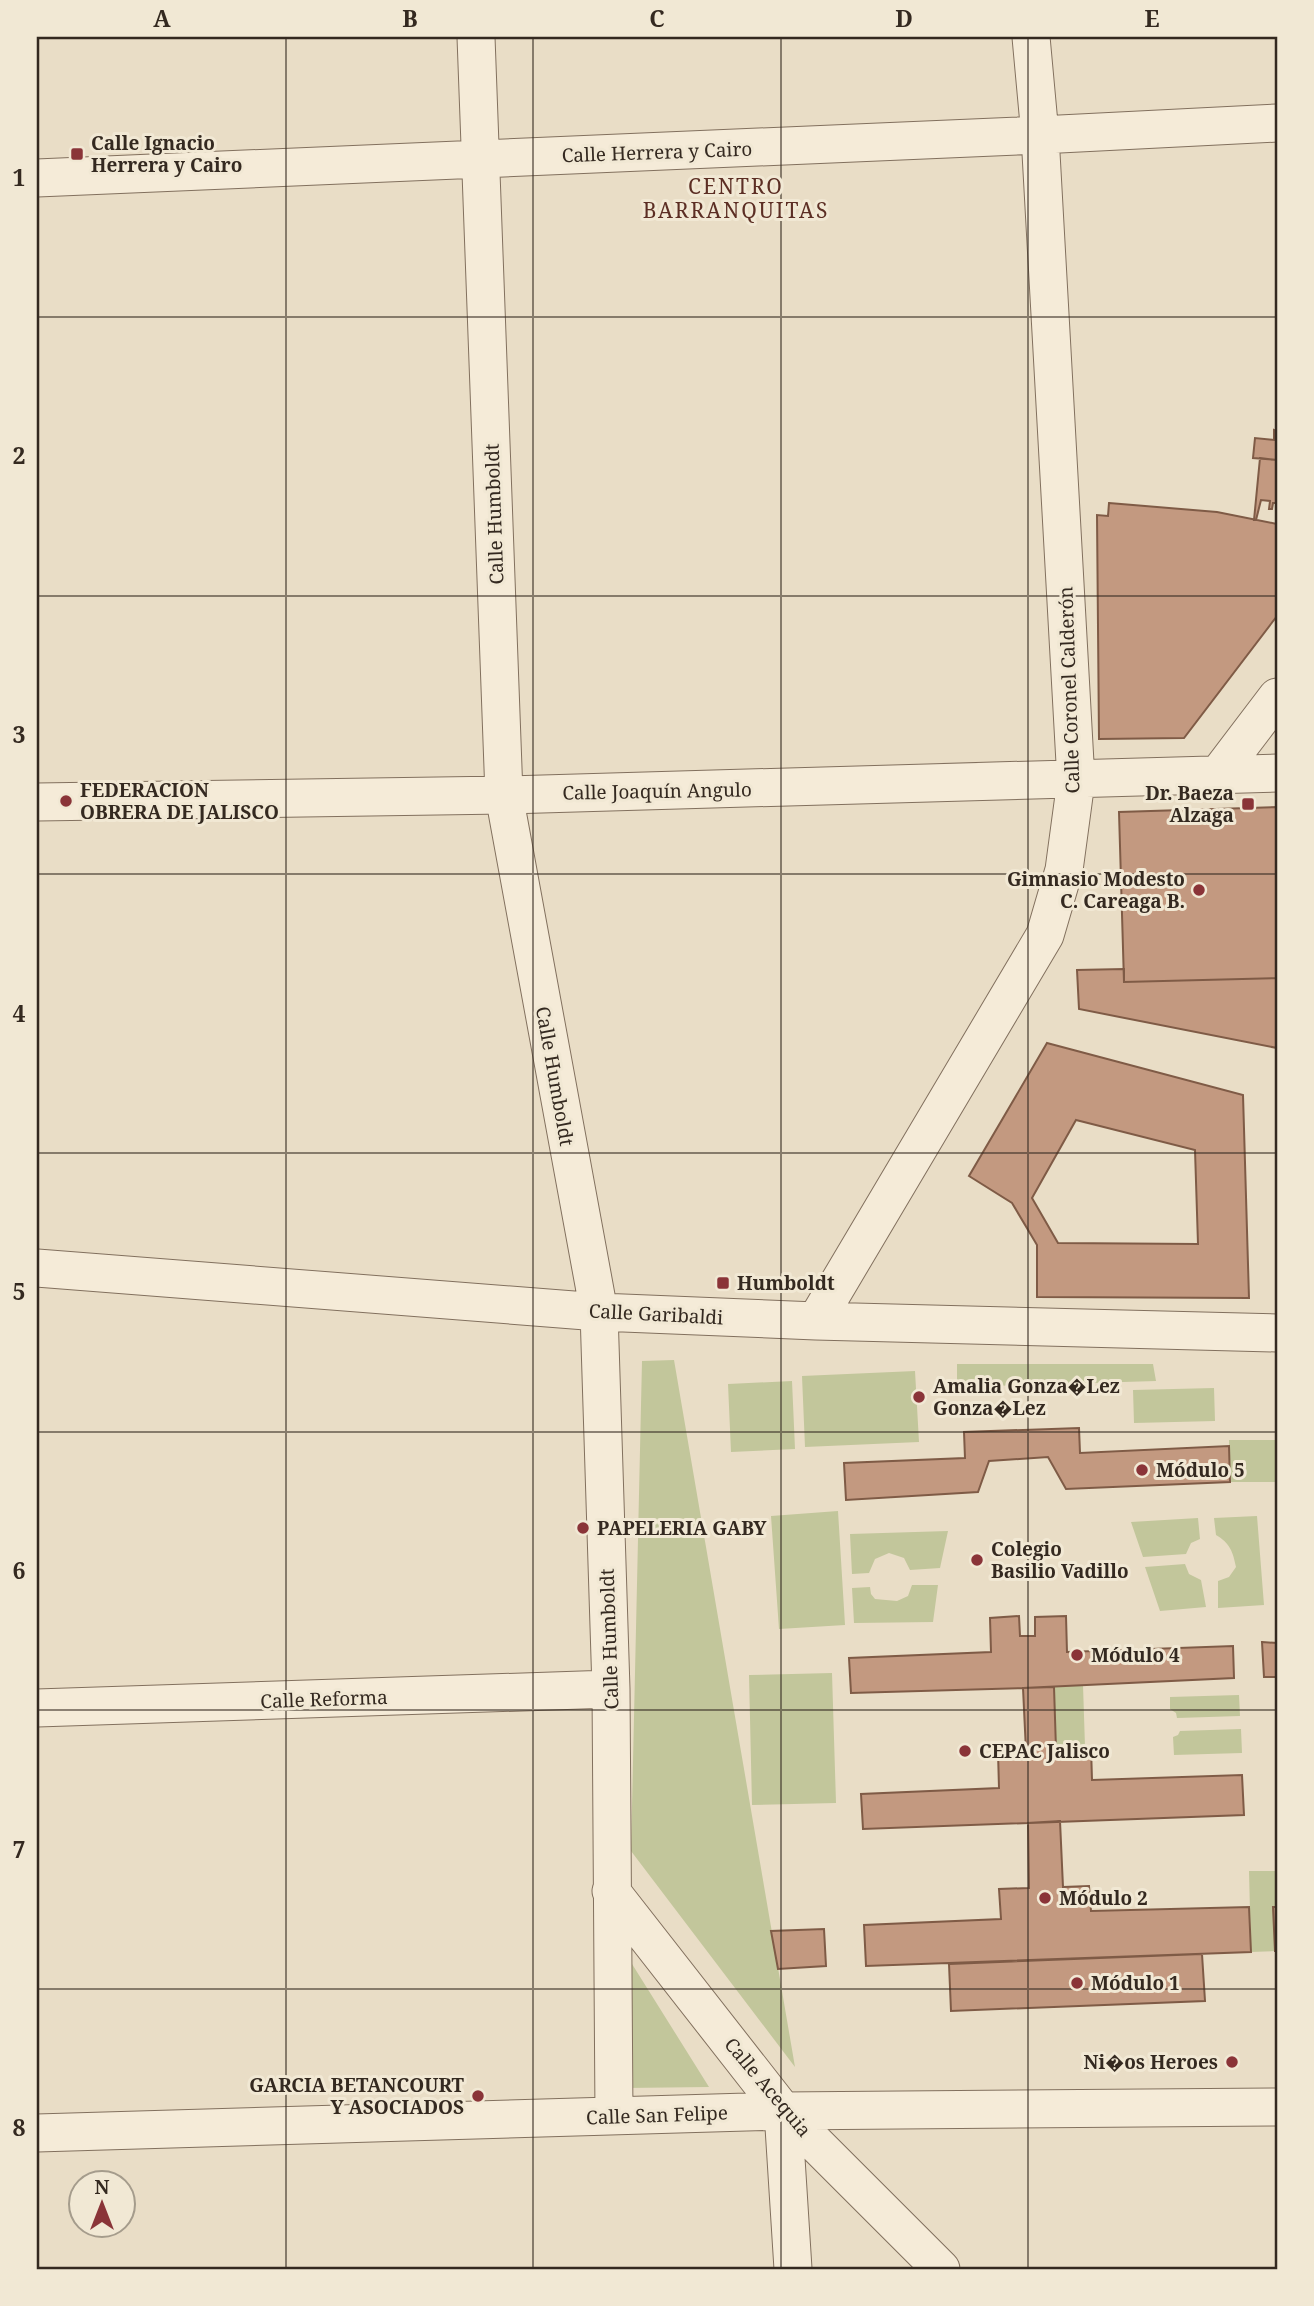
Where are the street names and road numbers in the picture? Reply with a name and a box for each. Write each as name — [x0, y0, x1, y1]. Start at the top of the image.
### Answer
street label: Calle Herrera y Cairo — [561, 136, 753, 168]
street label: Calle Humboldt — [479, 443, 509, 585]
street label: Calle Coronel Calderón — [1052, 586, 1086, 794]
street label: Calle Joaquín Angulo — [562, 776, 752, 806]
street label: Calle Humboldt — [530, 1004, 580, 1148]
street label: Calle Garibaldi — [588, 1297, 724, 1331]
street label: Calle Humboldt — [594, 1568, 624, 1710]
street label: Calle Reforma — [260, 1684, 388, 1714]
street label: Calle Acequia — [719, 2032, 817, 2142]
street label: Calle San Felipe — [586, 2100, 728, 2130]

